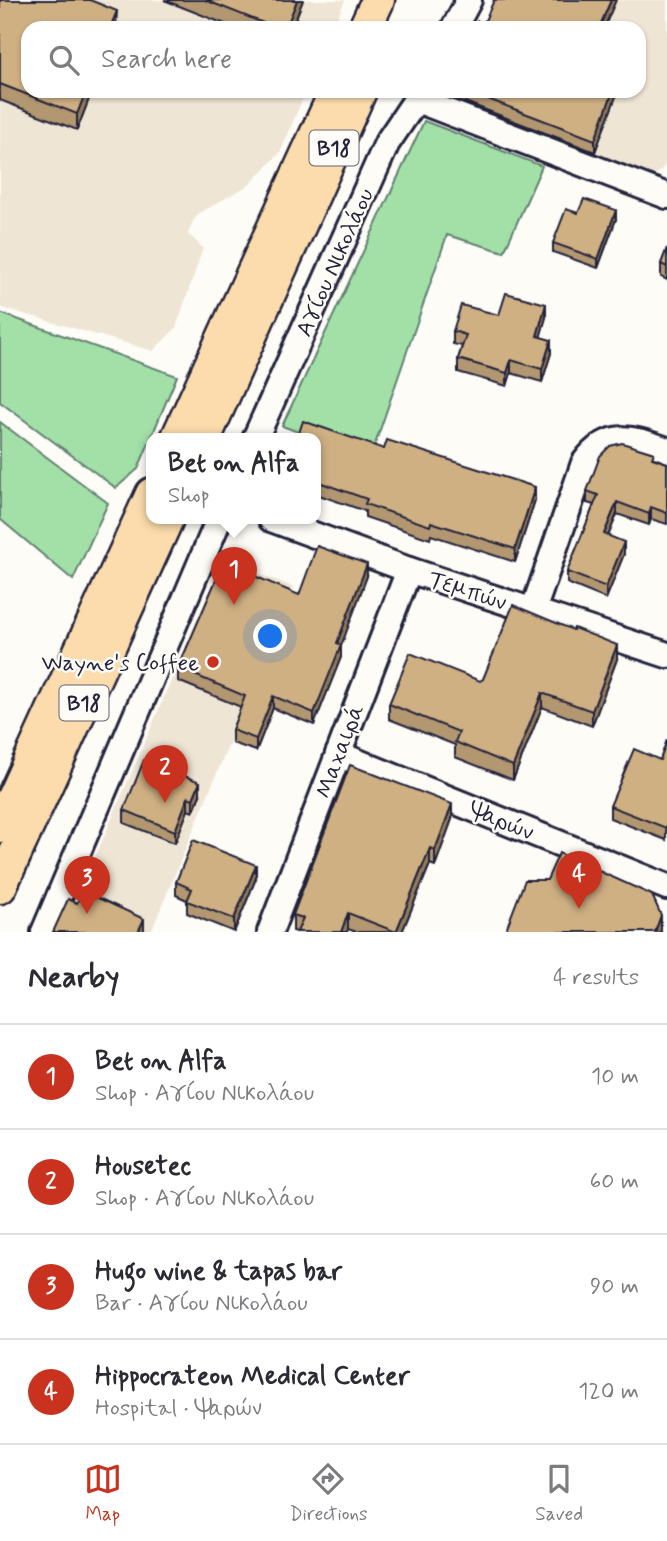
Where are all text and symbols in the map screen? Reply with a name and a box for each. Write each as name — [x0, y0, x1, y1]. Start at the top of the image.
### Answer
search box — [21, 21, 646, 98]
icon: search — [45, 41, 83, 79]
text: Search here — [101, 43, 232, 77]
road number: B18 — [310, 130, 358, 166]
street label: Αγίου Νικολάου — [290, 184, 382, 342]
popup — [146, 433, 321, 524]
text: Bet on Alfa — [168, 447, 299, 481]
text: Shop — [168, 481, 210, 511]
pin: 1 — [211, 547, 257, 605]
street label: Τεμπών — [425, 565, 510, 619]
your location — [253, 619, 287, 653]
place label: Wayne's Coffee — [42, 649, 199, 679]
marker: Wayne's Coffee — [205, 654, 221, 670]
road number: B18 — [60, 686, 108, 720]
street label: Μαχαιρά — [309, 701, 372, 803]
pin: 2 — [142, 745, 188, 803]
street label: Ψαρών — [464, 795, 538, 848]
pin: 4 — [556, 851, 602, 909]
pin: 3 — [64, 856, 110, 914]
text: Nearby — [28, 958, 119, 997]
text: 4 results — [553, 963, 639, 993]
text: Bet on Alfa — [95, 1045, 227, 1079]
text: 1 — [46, 1062, 56, 1092]
text: 10 m — [591, 1062, 639, 1092]
text: Shop · Αγίου Νικολάου — [95, 1079, 314, 1109]
text: Housetec — [95, 1150, 191, 1184]
text: 2 — [45, 1167, 57, 1197]
text: 60 m — [590, 1167, 639, 1197]
text: Shop · Αγίου Νικολάου — [95, 1184, 314, 1214]
text: Hugo wine & tapas bar — [95, 1255, 342, 1289]
text: 3 — [46, 1272, 56, 1302]
text: 90 m — [590, 1272, 639, 1302]
text: Bar · Αγίου Νικολάου — [95, 1289, 308, 1319]
text: Hippocrateon Medical Center — [95, 1360, 410, 1394]
text: 4 — [44, 1377, 58, 1407]
text: 120 m — [578, 1377, 639, 1407]
text: Hospital · Ψαρών — [95, 1394, 262, 1424]
tab: Map — [84, 1460, 122, 1527]
tab: Directions — [289, 1460, 368, 1527]
tab: Saved — [535, 1460, 583, 1527]

